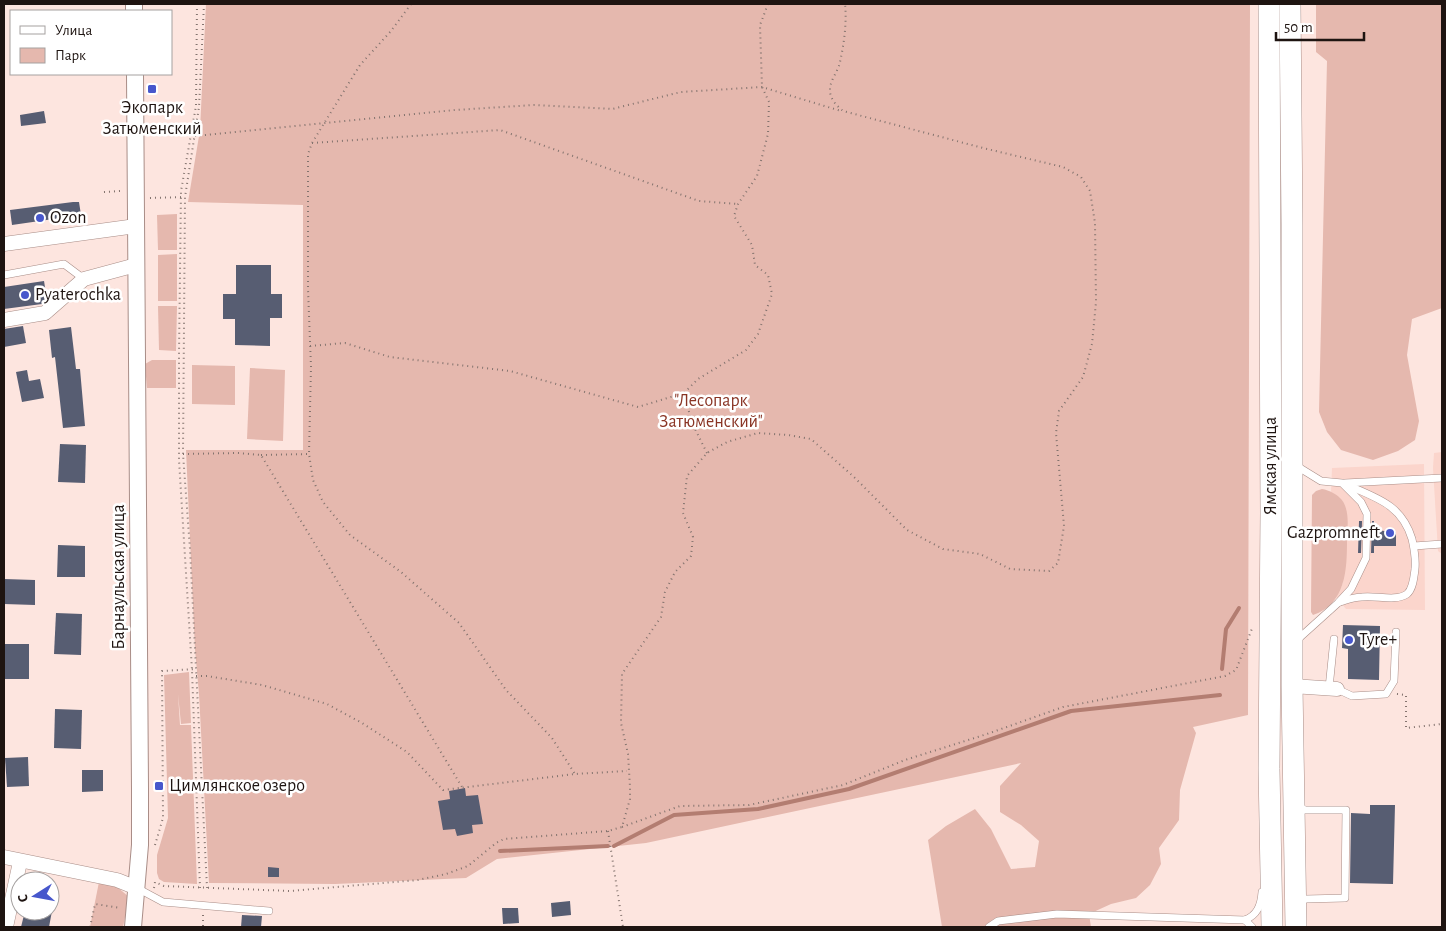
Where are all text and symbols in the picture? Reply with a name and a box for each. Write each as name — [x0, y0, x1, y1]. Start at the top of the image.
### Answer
legend — [10, 10, 172, 75]
scale bar — [1276, 10, 1364, 42]
text: 50 m — [1284, 20, 1313, 35]
text: Улица — [55, 23, 92, 38]
text: Парк — [55, 48, 86, 63]
marker: Экопарк Затюменский — [146, 83, 158, 95]
place label: Экопарк Затюменский — [103, 99, 201, 138]
place label: Ozon — [50, 209, 87, 227]
marker: Ozon — [34, 212, 46, 224]
place label: Pyaterochka — [35, 286, 121, 304]
marker: Pyaterochka — [19, 289, 31, 301]
park label: "Лесопарк Затюменский" — [659, 392, 763, 431]
street label: Ямская улица — [1262, 417, 1280, 515]
street label: Барнаульская улица — [110, 504, 128, 650]
place label: Gazpromneft — [1287, 524, 1380, 542]
marker: Gazpromneft — [1384, 527, 1396, 539]
place label: Tyre+ — [1359, 631, 1397, 649]
marker: Tyre+ — [1343, 634, 1355, 646]
place label: Цимлянское озеро — [169, 777, 305, 795]
marker: Цимлянское озеро — [153, 780, 165, 792]
north arrow — [10, 871, 60, 921]
text: С — [16, 893, 31, 903]

